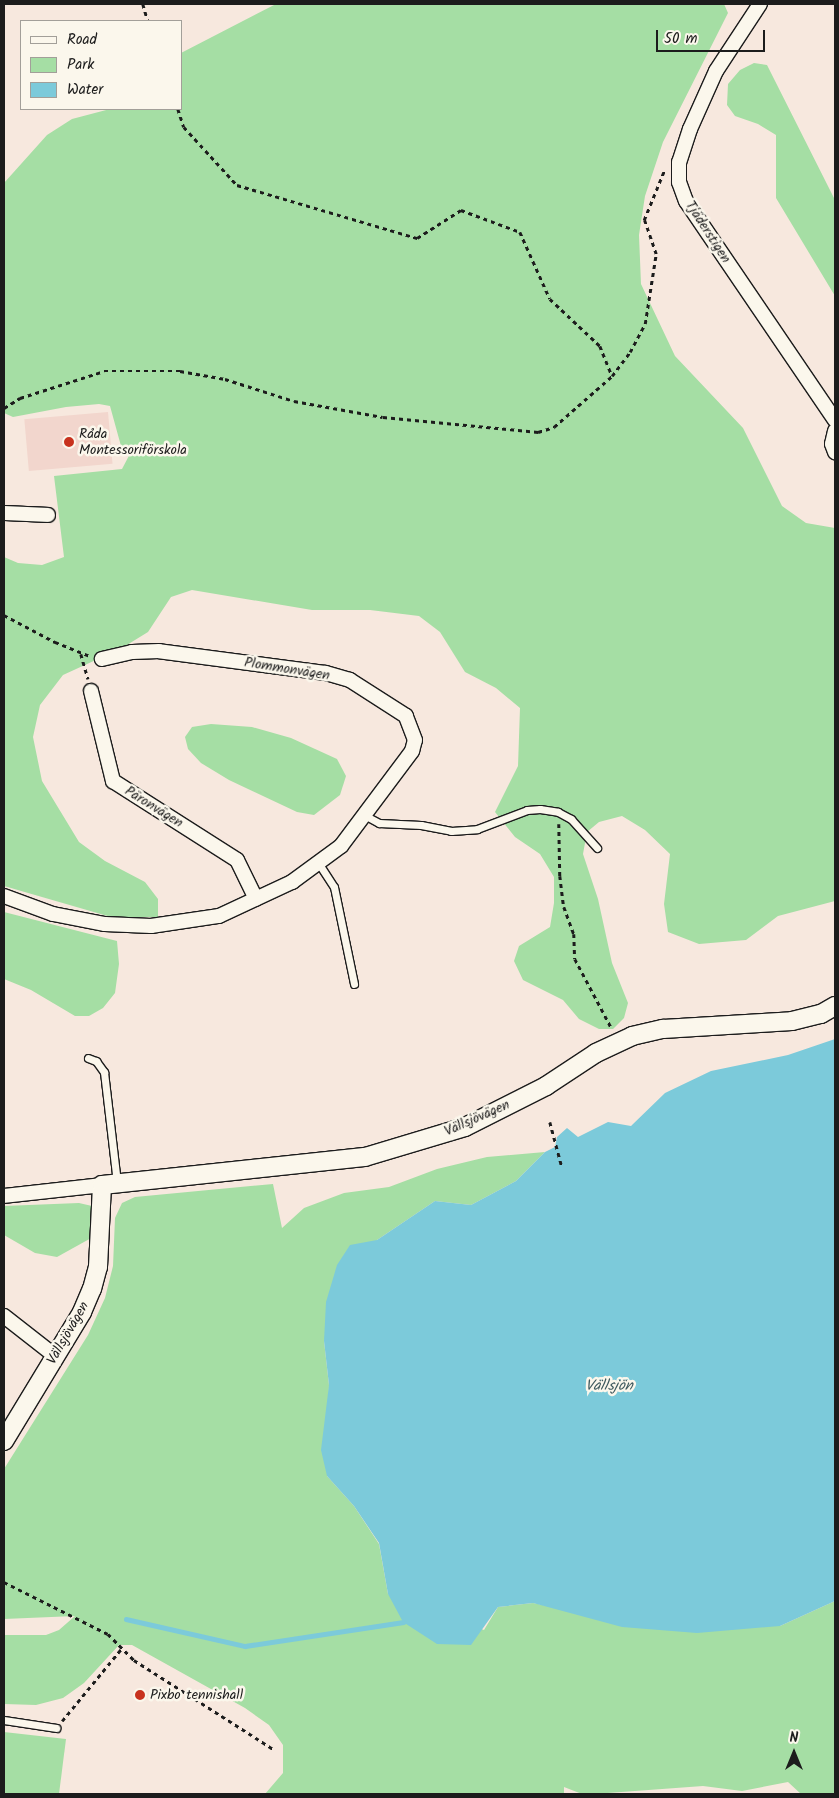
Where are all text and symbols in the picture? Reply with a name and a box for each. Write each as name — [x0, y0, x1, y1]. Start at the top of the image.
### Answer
legend — [20, 20, 182, 110]
scale bar — [659, 20, 768, 52]
text: 50 m — [664, 27, 698, 51]
text: Road — [67, 28, 97, 52]
text: Park — [67, 53, 94, 77]
text: Water — [67, 78, 103, 102]
street label: Tjäderstigen — [682, 198, 734, 266]
place label: Råda Montessoriförskola — [79, 426, 187, 458]
marker: Råda Montessoriförskola — [63, 436, 75, 448]
street label: Plommonvägen — [243, 654, 331, 684]
street label: Päronvägen — [122, 783, 186, 831]
street label: Vällsjövägen — [442, 1096, 512, 1140]
street label: Vällsjövägen — [43, 1299, 93, 1367]
water label: Vällsjön — [585, 1378, 633, 1396]
place label: Pixbo tennishall — [150, 1687, 243, 1703]
marker: Pixbo tennishall — [134, 1689, 146, 1701]
text: N — [790, 1727, 798, 1749]
north arrow — [769, 1728, 819, 1778]

